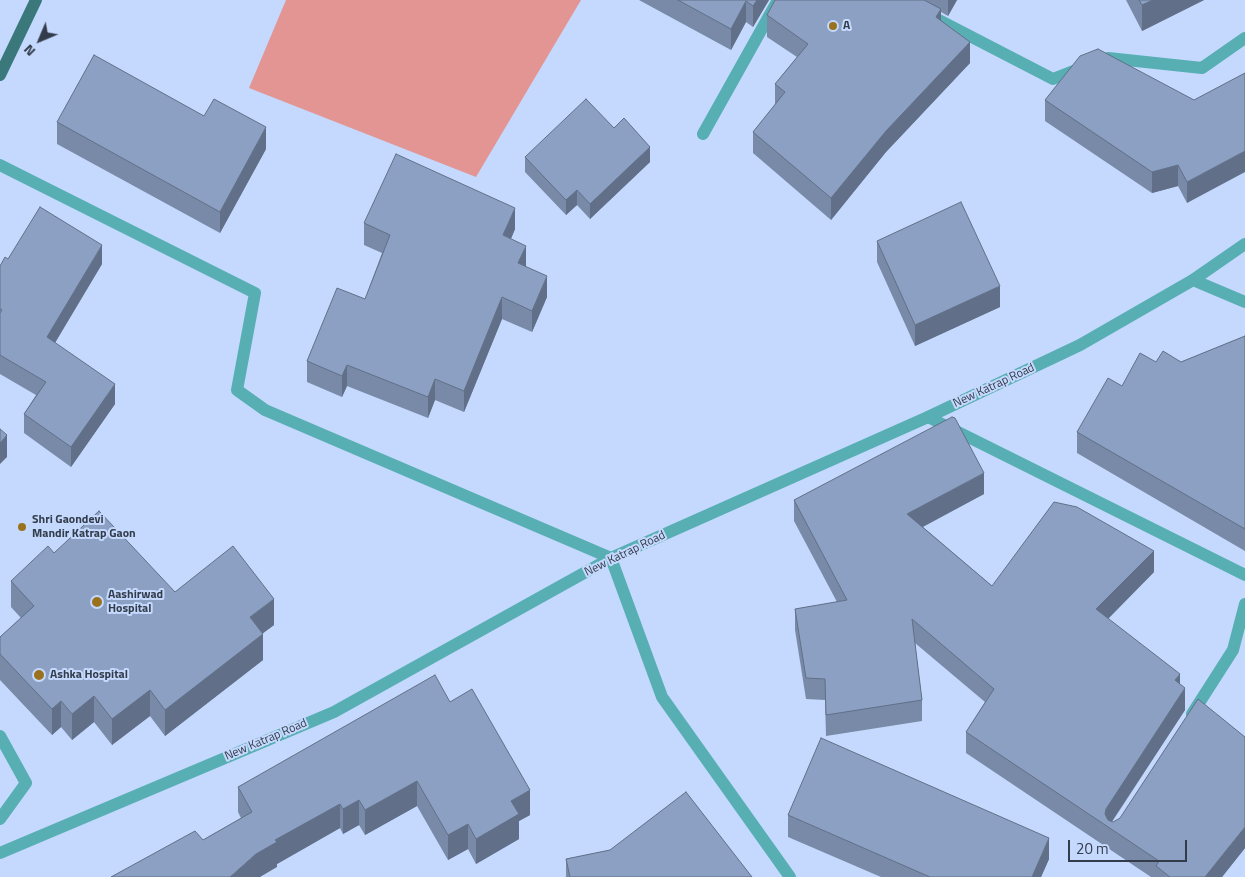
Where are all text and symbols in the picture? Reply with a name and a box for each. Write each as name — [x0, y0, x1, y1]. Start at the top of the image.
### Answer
north arrow — [15, 15, 65, 65]
place label: A — [843, 19, 850, 33]
marker: A — [827, 20, 839, 32]
text: N — [18, 40, 40, 62]
street label: New Katrap Road — [951, 361, 1037, 411]
place label: Shri Gaondevi Mandir Katrap Gaon — [32, 513, 136, 541]
marker: Shri Gaondevi Mandir Katrap Gaon — [16, 521, 28, 533]
street label: New Katrap Road — [582, 528, 668, 580]
place label: Aashirwad Hospital — [108, 588, 163, 616]
marker: Aashirwad Hospital — [90, 595, 104, 609]
marker: Ashka Hospital — [32, 668, 46, 682]
place label: Ashka Hospital — [50, 668, 128, 682]
street label: New Katrap Road — [223, 716, 309, 764]
scale bar — [1070, 830, 1189, 862]
text: 20 m — [1076, 837, 1109, 860]

